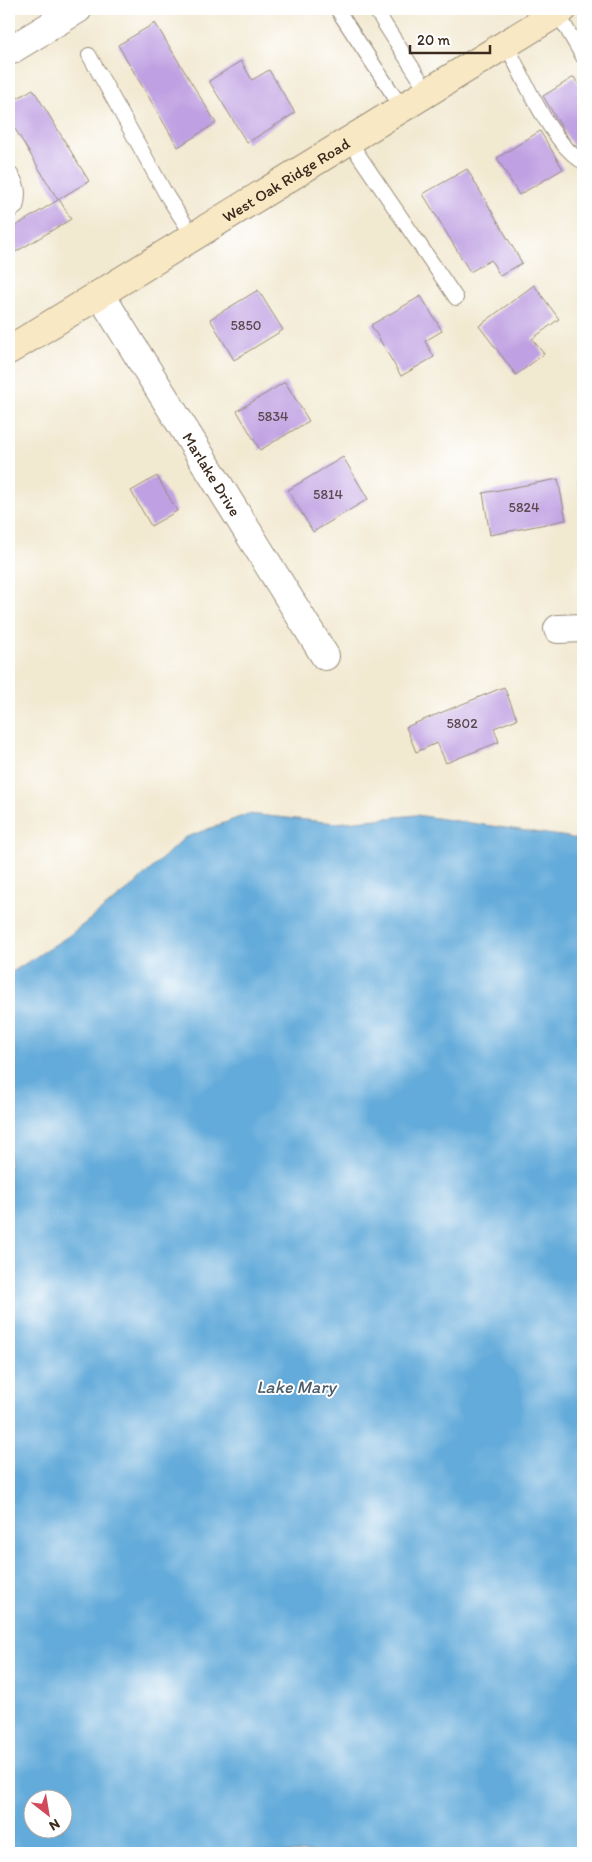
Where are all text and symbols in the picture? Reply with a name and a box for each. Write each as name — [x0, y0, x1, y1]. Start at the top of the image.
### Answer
scale bar — [410, 22, 490, 54]
text: 20 m — [417, 31, 451, 49]
street label: West Oak Ridge Road — [219, 134, 353, 226]
house number: 5850 — [231, 317, 262, 334]
house number: 5834 — [257, 408, 289, 425]
street label: Marlake Drive — [178, 429, 245, 520]
house number: 5814 — [313, 486, 344, 503]
house number: 5824 — [509, 499, 540, 516]
house number: 5802 — [446, 715, 478, 732]
water label: Lake Mary — [256, 1376, 338, 1398]
north arrow — [22, 1790, 72, 1840]
text: N — [46, 1815, 63, 1834]

